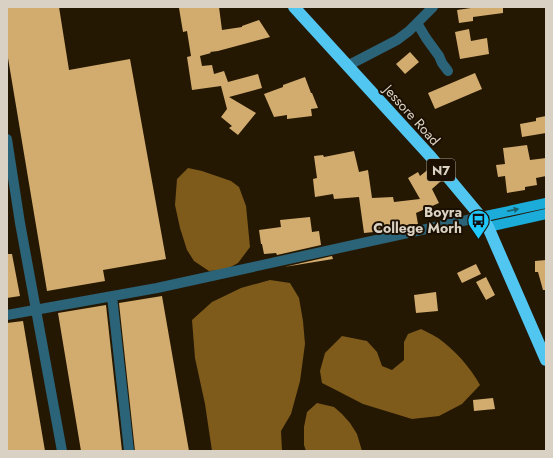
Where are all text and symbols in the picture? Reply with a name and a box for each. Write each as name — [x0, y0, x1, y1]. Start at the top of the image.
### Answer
street label: Jessore Road — [378, 79, 445, 150]
road number: N7 — [427, 159, 455, 181]
place label: Boyra College Morh — [373, 202, 462, 238]
bus stop icon: Boyra College Morh — [465, 207, 491, 240]
one-way arrow — [507, 207, 520, 213]

